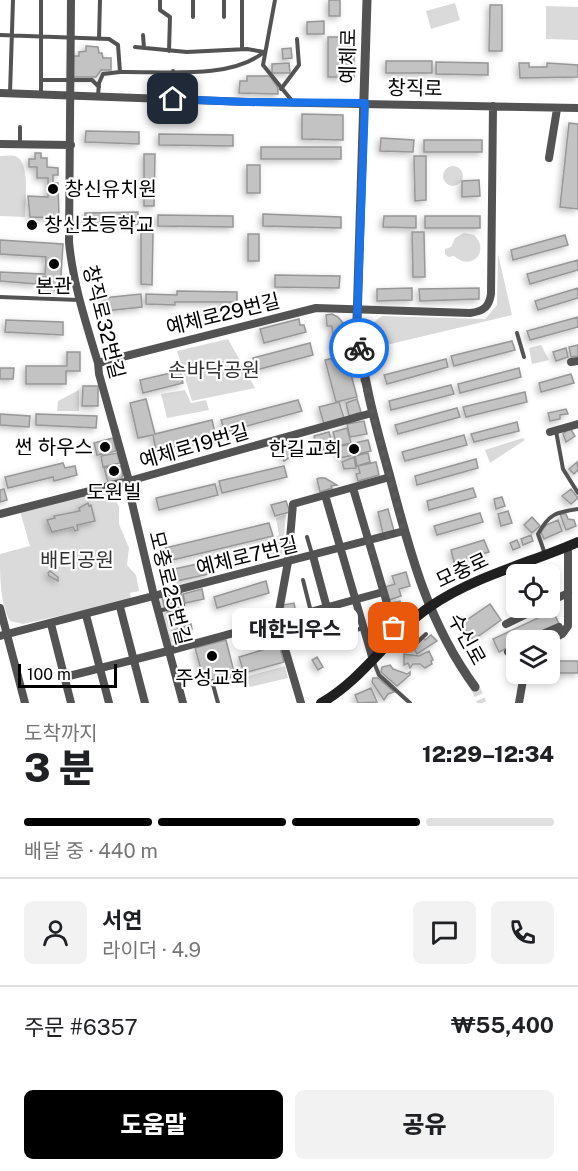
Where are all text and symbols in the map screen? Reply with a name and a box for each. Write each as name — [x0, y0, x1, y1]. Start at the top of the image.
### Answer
street label: 예체로 — [336, 28, 360, 84]
pin — [147, 73, 198, 124]
street label: 창직로 — [387, 76, 443, 100]
icon: home — [156, 82, 189, 115]
place label: 창신유치원 — [65, 177, 157, 201]
marker: 창신유치원 — [46, 182, 60, 196]
place label: 창신초등학교 — [44, 213, 154, 237]
marker: 창신초등학교 — [25, 218, 39, 232]
marker: 본관 — [47, 257, 61, 271]
street label: 창직로32번길 — [78, 263, 130, 381]
place label: 본관 — [36, 274, 72, 298]
street label: 예체로29번길 — [164, 288, 282, 340]
courier — [329, 318, 389, 378]
icon: bike — [343, 332, 376, 365]
park label: 손바닥공원 — [168, 358, 260, 382]
street label: 예체로19번길 — [137, 419, 251, 473]
place label: 썬 하우스 — [15, 435, 93, 459]
place label: 한길교회 — [268, 437, 342, 461]
marker: 썬 하우스 — [98, 440, 112, 454]
marker: 한길교회 — [347, 442, 361, 456]
marker: 도원빌 — [107, 464, 121, 478]
place label: 도원빌 — [86, 480, 142, 504]
street label: 모충로25번길 — [144, 528, 196, 648]
street label: 예체로7번길 — [194, 532, 300, 580]
street label: 모충로 — [432, 547, 492, 593]
park label: 배티공원 — [40, 548, 114, 572]
map controls — [506, 564, 560, 684]
button: locate — [506, 564, 560, 618]
pin — [368, 602, 419, 653]
callout: 대한늬우스 — [232, 607, 358, 649]
street label: 수신로 — [443, 609, 491, 669]
icon: bag — [377, 611, 410, 644]
text: 대한늬우스 — [249, 617, 341, 641]
button: layers — [506, 630, 560, 684]
marker: 주성교회 — [205, 649, 219, 663]
scale bar — [18, 661, 117, 688]
text: 100 m — [27, 665, 71, 684]
place label: 주성교회 — [175, 666, 249, 690]
text: 도착까지 — [24, 721, 98, 745]
text: 12:29–12:34 — [422, 741, 554, 767]
text: 3 분 — [24, 745, 95, 791]
text: 배달 중 · 440 m — [24, 839, 158, 863]
button: person — [24, 901, 87, 964]
button: chat — [413, 901, 476, 964]
button: phone — [491, 901, 554, 964]
text: 서연 — [102, 907, 142, 933]
text: 라이더 · 4.9 — [102, 938, 201, 962]
text: ₩55,400 — [451, 1012, 554, 1038]
text: 주문 #6357 — [24, 1014, 138, 1040]
button: 도움말 — [24, 1090, 283, 1159]
button: 공유 — [295, 1090, 554, 1159]

